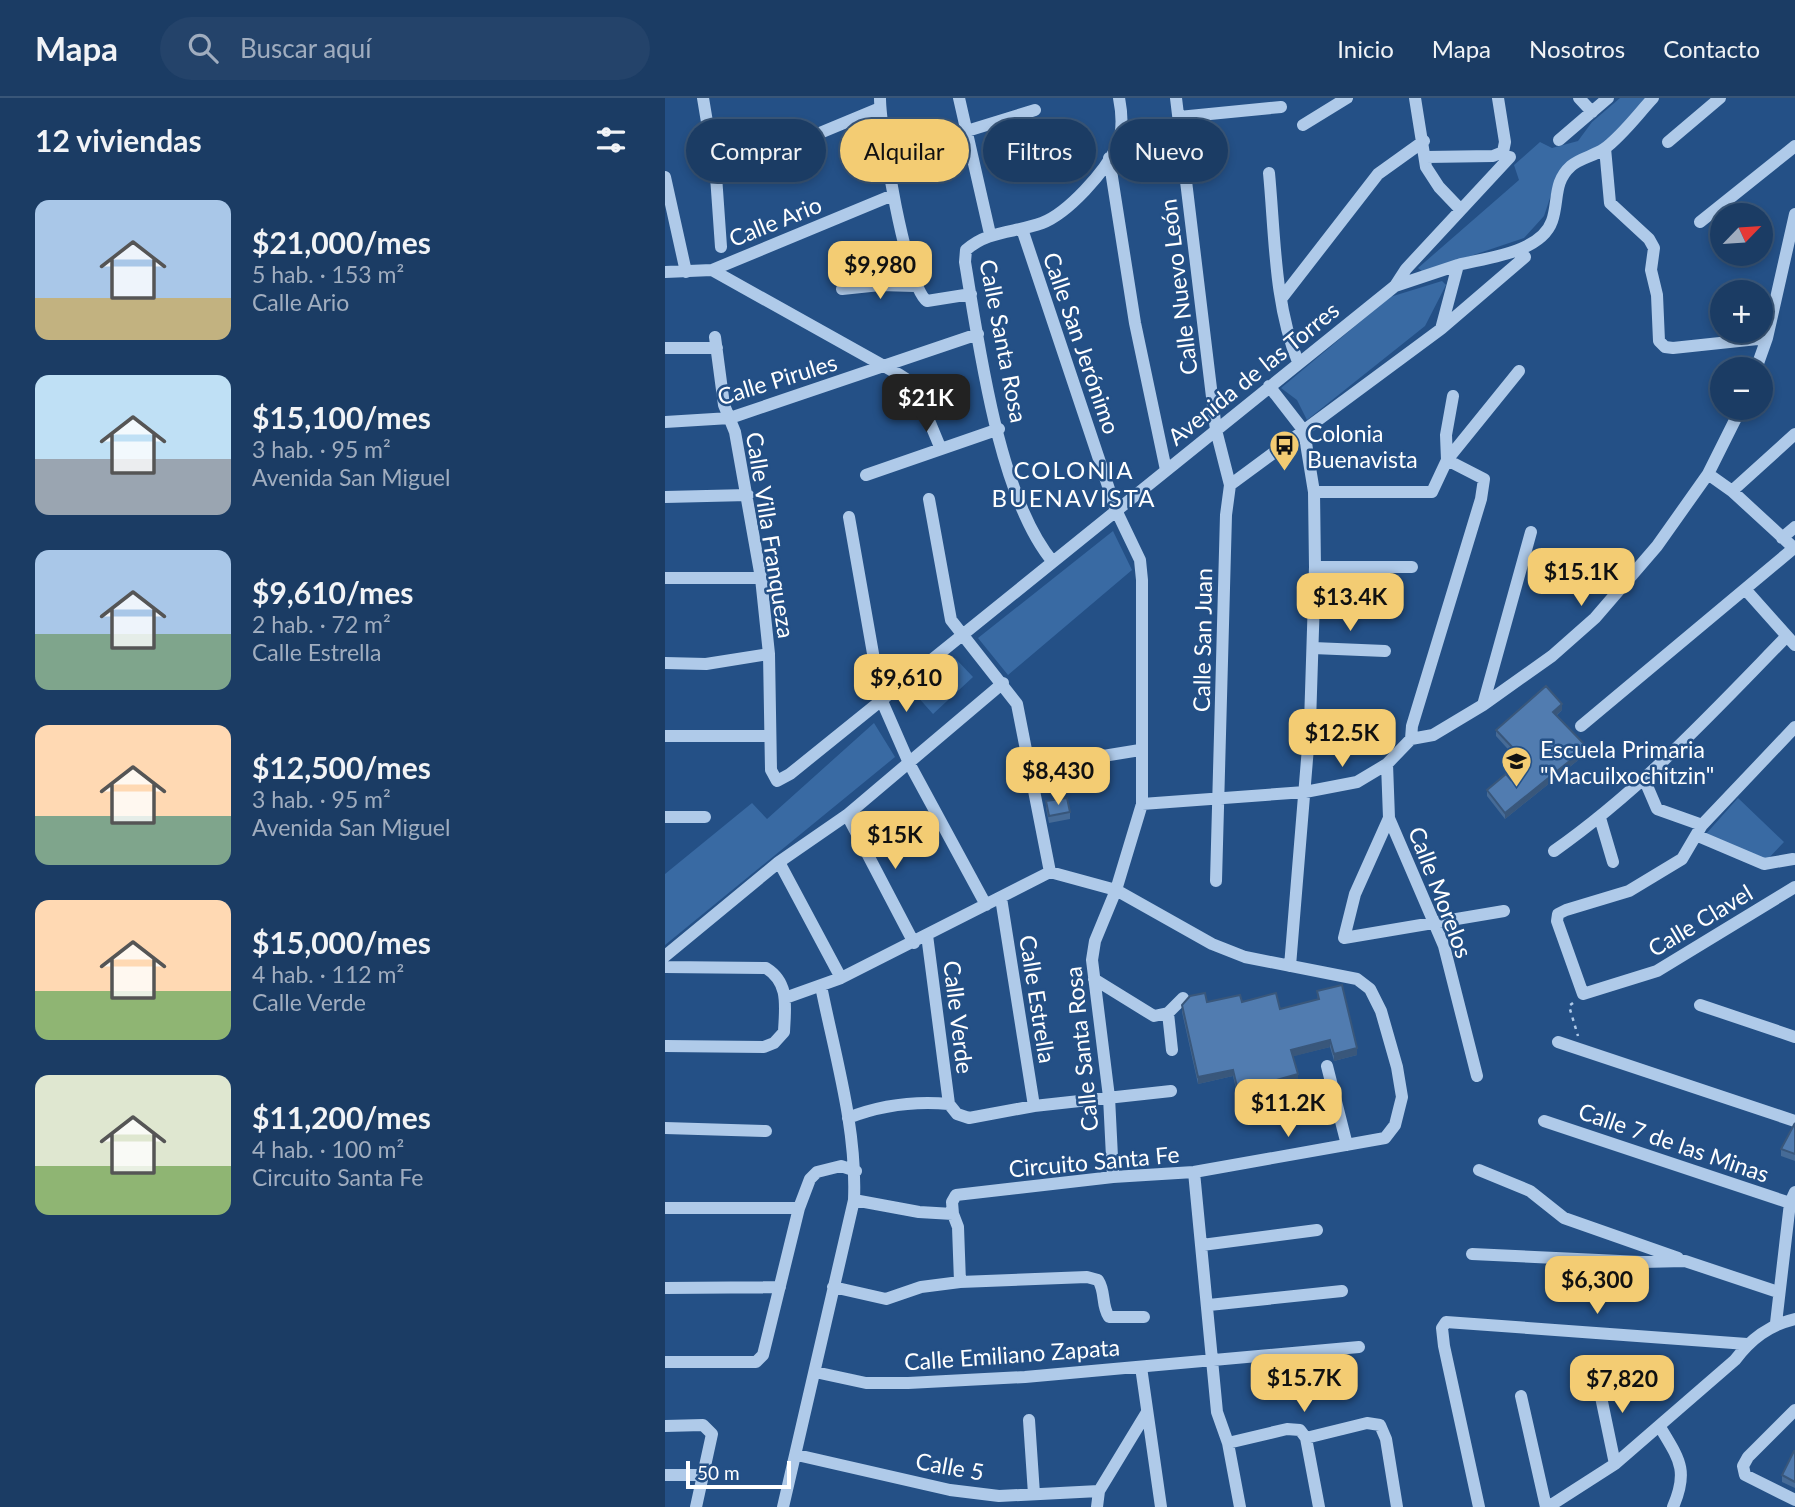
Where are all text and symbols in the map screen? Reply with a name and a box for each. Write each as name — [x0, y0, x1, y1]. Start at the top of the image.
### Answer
search box — [160, 17, 650, 80]
text: Mapa — [35, 28, 118, 68]
icon: search — [184, 29, 222, 67]
text: Buscar aquí — [240, 32, 371, 64]
text: Inicio — [1337, 34, 1394, 63]
text: Mapa — [1432, 34, 1491, 63]
text: Nosotros — [1529, 34, 1625, 63]
text: Contacto — [1663, 34, 1760, 63]
chip: Comprar — [686, 119, 826, 182]
chip: Alquilar — [840, 119, 969, 182]
chip: Filtros — [983, 119, 1096, 182]
chip: Nuevo — [1110, 119, 1228, 182]
icon: filters — [592, 121, 630, 159]
text: 12 viviendas — [35, 122, 202, 158]
street label: Calle Ario — [725, 190, 825, 252]
street label: Calle Nuevo León — [1153, 197, 1203, 377]
north arrow — [1710, 203, 1773, 266]
map controls — [1710, 203, 1773, 420]
text: $21,000/mes — [252, 224, 431, 260]
icon: home — [91, 228, 175, 312]
pin: $9,980 — [823, 242, 937, 301]
street label: Calle San Jerónimo — [1038, 249, 1126, 437]
text: $9,980 — [844, 250, 916, 278]
street label: Calle Santa Rosa — [974, 257, 1034, 425]
text: 5 hab. · 153 m² — [252, 260, 404, 288]
button: + — [1710, 280, 1773, 343]
text: Calle Ario — [252, 288, 349, 316]
street label: Avenida de las Torres — [1162, 295, 1344, 451]
street label: Calle Pirules — [714, 348, 840, 410]
button: − — [1710, 357, 1773, 420]
pin: $21K — [885, 374, 967, 434]
text: $21K — [898, 383, 954, 411]
text: $15,100/mes — [252, 399, 431, 435]
icon: home — [91, 403, 175, 487]
place label: Colonia Buenavista — [1307, 419, 1418, 473]
bus stop icon: Colonia Buenavista — [1267, 429, 1301, 473]
street label: Calle Villa Franqueza — [741, 430, 801, 640]
text: 3 hab. · 95 m² — [252, 435, 391, 463]
district label: COLONIA BUENAVISTA — [991, 455, 1157, 512]
text: Avenida San Miguel — [252, 463, 450, 491]
pin: $15.1K — [1524, 548, 1638, 608]
text: $15.1K — [1544, 557, 1618, 585]
street label: Calle San Juan — [1187, 568, 1217, 712]
text: $9,610/mes — [252, 574, 413, 610]
pin: $13.4K — [1293, 574, 1407, 633]
icon: home — [91, 578, 175, 662]
text: $13.4K — [1313, 582, 1387, 610]
text: 2 hab. · 72 m² — [252, 610, 391, 638]
text: Calle Estrella — [252, 638, 381, 666]
pin: $9,610 — [849, 654, 963, 714]
text: $9,610 — [870, 663, 942, 691]
pin: $12.5K — [1285, 710, 1399, 769]
text: $12.5K — [1305, 718, 1379, 746]
place label: Escuela Primaria "Macuilxochitzin" — [1540, 735, 1714, 789]
school or university icon: Escuela Primaria "Macuilxochitzin" — [1500, 745, 1534, 789]
pin: $8,430 — [1001, 748, 1115, 807]
text: $12,500/mes — [252, 749, 431, 785]
icon: home — [91, 753, 175, 837]
text: $8,430 — [1022, 756, 1094, 784]
text: 3 hab. · 95 m² — [252, 785, 391, 813]
pin: $15K — [854, 812, 936, 871]
text: Avenida San Miguel — [252, 813, 450, 841]
text: $15K — [867, 820, 923, 848]
street label: Calle Morelos — [1403, 822, 1479, 962]
street label: Calle Clavel — [1643, 878, 1757, 962]
text: $15,000/mes — [252, 924, 431, 960]
icon: home — [91, 928, 175, 1012]
street label: Calle Estrella — [1014, 933, 1062, 1065]
street label: Calle Verde — [938, 959, 980, 1075]
text: 4 hab. · 112 m² — [252, 960, 404, 988]
street label: Calle Santa Rosa — [1058, 965, 1104, 1133]
text: Calle Verde — [252, 988, 366, 1016]
pin: $11.2K — [1231, 1080, 1345, 1139]
text: $11.2K — [1251, 1088, 1325, 1116]
street label: Calle 7 de las Minas — [1575, 1096, 1773, 1188]
text: $11,200/mes — [252, 1099, 431, 1135]
icon: home — [91, 1103, 175, 1187]
text: 4 hab. · 100 m² — [252, 1135, 404, 1163]
street label: Circuito Santa Fe — [1007, 1140, 1181, 1182]
text: Circuito Santa Fe — [252, 1163, 423, 1191]
pin: $6,300 — [1540, 1256, 1654, 1316]
text: $6,300 — [1561, 1265, 1633, 1293]
street label: Calle Emiliano Zapata — [903, 1332, 1121, 1376]
pin: $15.7K — [1247, 1354, 1361, 1414]
pin: $7,820 — [1565, 1356, 1679, 1415]
text: $15.7K — [1267, 1363, 1341, 1391]
text: $7,820 — [1586, 1364, 1658, 1392]
street label: Calle 5 — [914, 1446, 986, 1486]
scale bar — [686, 1458, 791, 1490]
text: 50 m — [697, 1461, 740, 1484]

